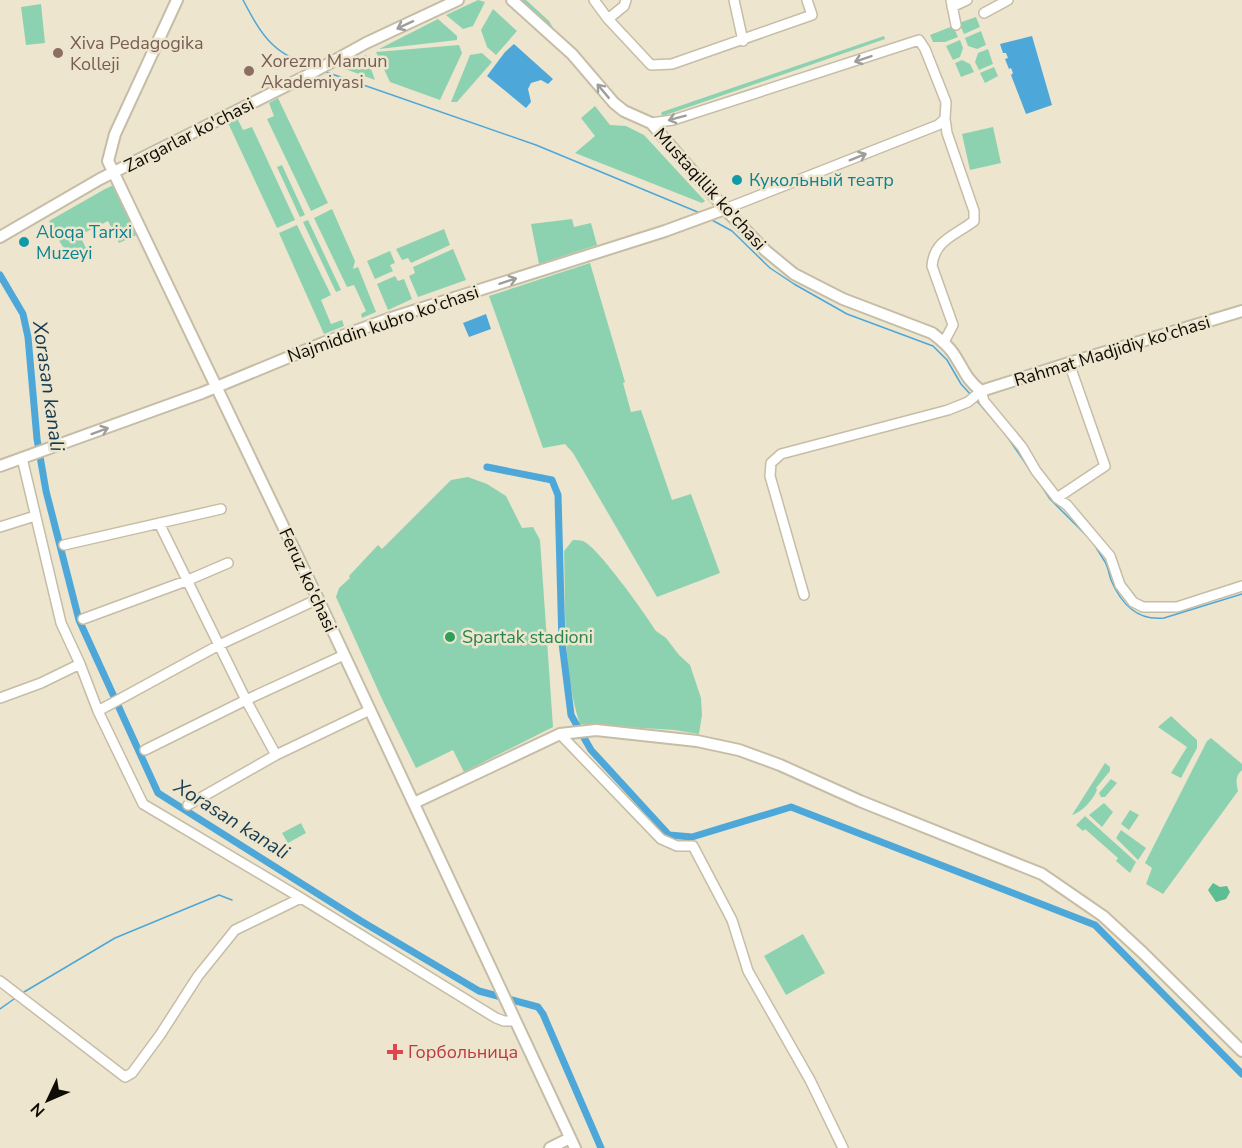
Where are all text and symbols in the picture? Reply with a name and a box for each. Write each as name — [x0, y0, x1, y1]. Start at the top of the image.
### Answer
one-way arrow — [396, 20, 414, 32]
place label: Xiva Pedagogika Kolleji — [70, 31, 203, 76]
marker: Xiva Pedagogika Kolleji — [51, 46, 65, 60]
place label: Xorezm Mamun Akademiyasi — [261, 49, 387, 94]
one-way arrow — [854, 54, 873, 65]
marker: Xorezm Mamun Akademiyasi — [242, 64, 256, 78]
one-way arrow — [597, 83, 610, 99]
street label: Zargarlar ko'chasi — [120, 92, 258, 178]
one-way arrow — [668, 113, 687, 124]
street label: Mustaqillik ko'chasi — [649, 123, 771, 255]
one-way arrow — [848, 151, 866, 162]
place label: Кукольный театр — [749, 168, 894, 192]
marker: Кукольный театр — [730, 173, 744, 187]
place label: Aloqa Tarixi Muzeyi — [36, 220, 132, 265]
marker: Aloqa Tarixi Muzeyi — [17, 235, 31, 249]
one-way arrow — [498, 275, 517, 286]
street label: Najmiddin kubro ko'chasi — [284, 280, 482, 368]
street label: Rahmat Madjidiy ko'chasi — [1011, 310, 1213, 392]
water label: Xorasan kanali — [26, 318, 71, 453]
one-way arrow — [90, 424, 108, 435]
street label: Feruz ko'chasi — [273, 524, 343, 636]
place label: Spartak stadioni — [462, 625, 593, 649]
marker: Spartak stadioni — [443, 630, 457, 644]
water label: Xorasan kanali — [168, 773, 295, 866]
place label: Горбольница — [408, 1040, 518, 1064]
marker: Горбольница — [386, 1043, 404, 1061]
north arrow — [18, 1070, 78, 1130]
text: N — [26, 1098, 50, 1122]

